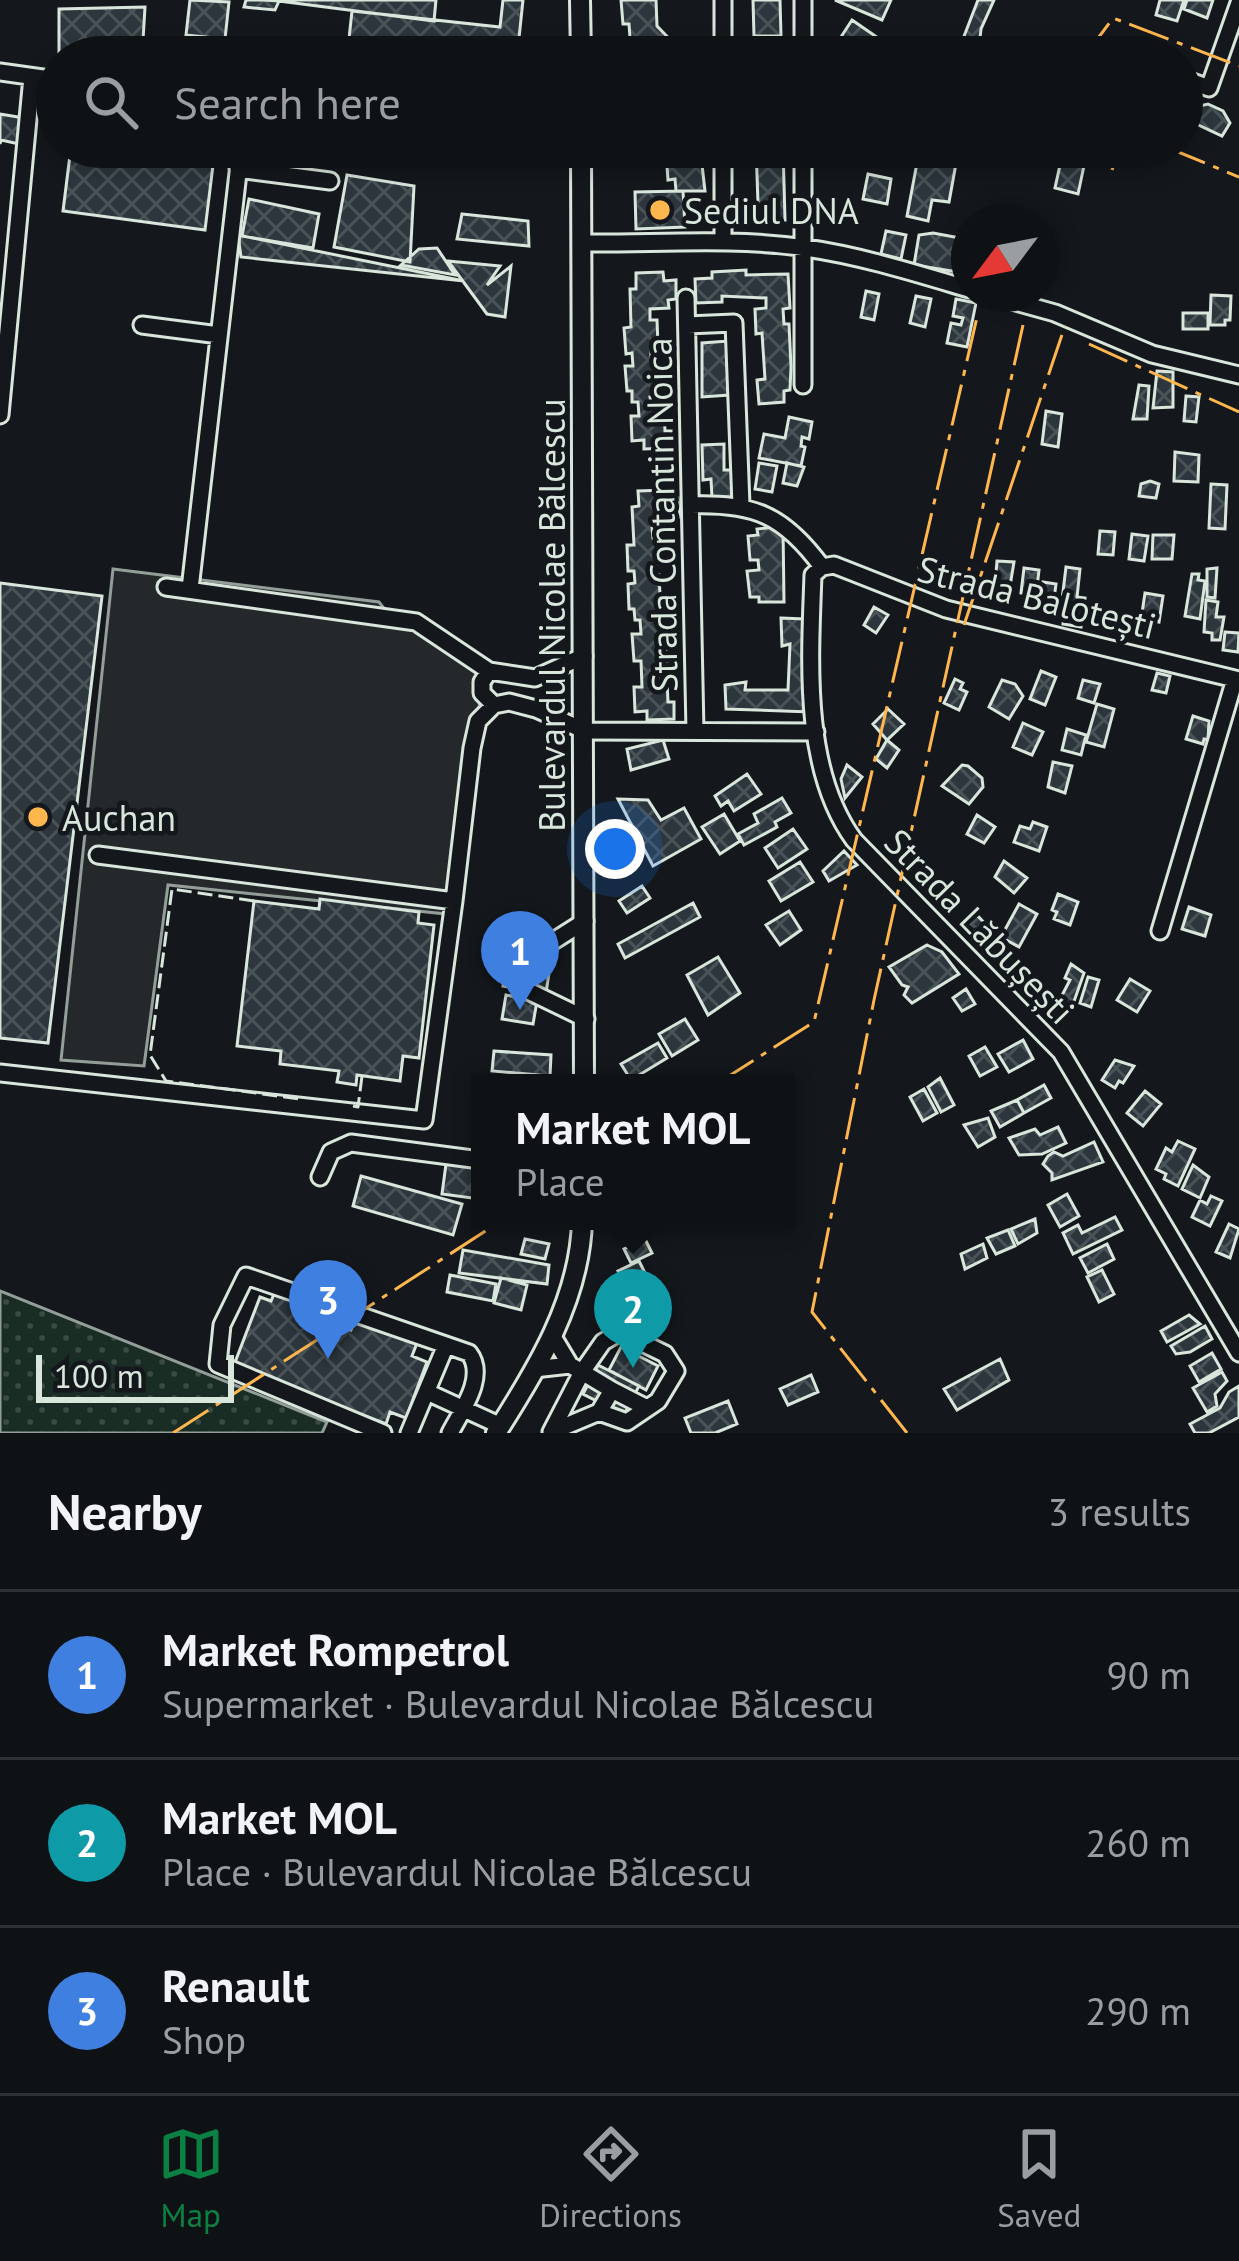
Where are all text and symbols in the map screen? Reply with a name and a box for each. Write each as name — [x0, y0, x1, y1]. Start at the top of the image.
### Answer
search box — [36, 36, 1203, 168]
icon: search — [78, 69, 144, 135]
text: Search here — [174, 73, 401, 131]
place label: Sediul DNA — [684, 187, 859, 234]
marker: Sediul DNA — [647, 197, 673, 223]
north arrow — [951, 204, 1059, 312]
street label: Strada Contantin Noica — [634, 337, 688, 693]
street label: Bulevardul Nicolae Bălcescu — [528, 398, 575, 832]
street label: Strada Balotești — [913, 545, 1161, 649]
place label: Auchan — [62, 794, 176, 841]
marker: Auchan — [25, 804, 51, 830]
street label: Strada Lăbușești — [875, 818, 1085, 1034]
your location — [585, 819, 645, 879]
pin: 1 — [481, 911, 559, 1010]
popup — [471, 1074, 795, 1230]
text: Market MOL — [516, 1098, 750, 1156]
text: Place — [516, 1156, 605, 1207]
pin: 3 — [289, 1260, 367, 1359]
pin: 2 — [594, 1269, 672, 1368]
scale bar — [36, 1349, 234, 1402]
text: 100 m — [54, 1354, 144, 1397]
text: Nearby — [48, 1478, 202, 1544]
text: 3 results — [1048, 1486, 1191, 1537]
text: Market Rompetrol — [162, 1620, 509, 1678]
text: 1 — [76, 1649, 98, 1700]
text: 90 m — [1106, 1649, 1191, 1700]
text: Supermarket · Bulevardul Nicolae Bălcescu — [162, 1678, 874, 1729]
text: Market MOL — [162, 1788, 397, 1846]
text: 2 — [76, 1817, 98, 1868]
text: 260 m — [1085, 1817, 1191, 1868]
text: Place · Bulevardul Nicolae Bălcescu — [162, 1846, 752, 1897]
text: Renault — [162, 1956, 310, 2014]
text: 3 — [76, 1985, 98, 2036]
text: 290 m — [1085, 1985, 1191, 2036]
text: Shop — [162, 2014, 246, 2065]
tab: Map — [158, 2121, 224, 2236]
tab: Directions — [539, 2121, 682, 2236]
tab: Saved — [997, 2121, 1081, 2236]

